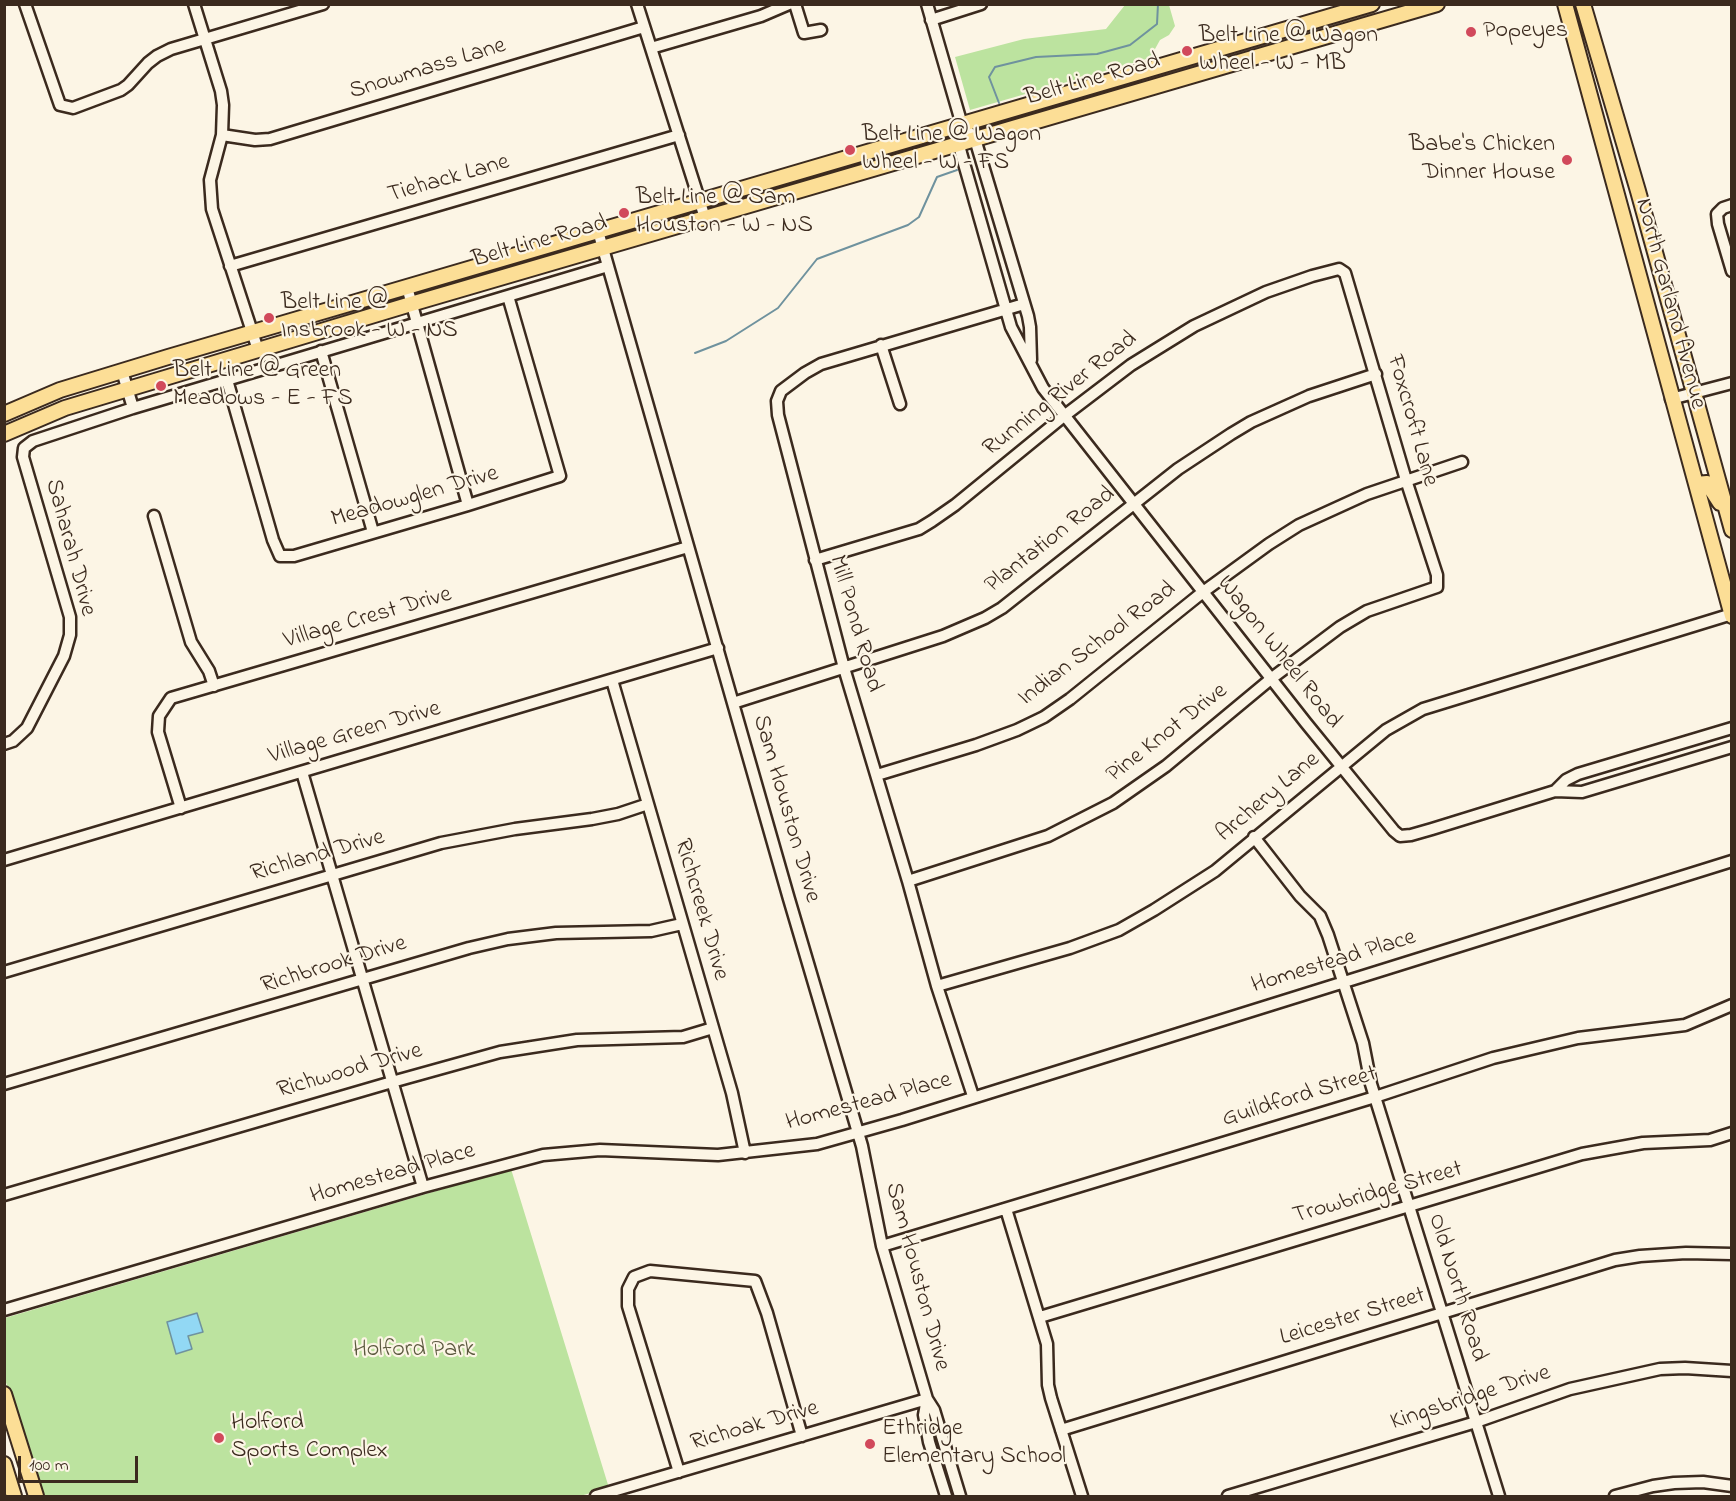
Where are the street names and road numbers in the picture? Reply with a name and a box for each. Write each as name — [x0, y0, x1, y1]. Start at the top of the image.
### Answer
street label: Snowmass Lane — [346, 33, 510, 107]
street label: Belt Line Road — [1022, 48, 1164, 114]
street label: Tiehack Lane — [385, 149, 513, 211]
street label: North Garland Avenue — [1627, 195, 1711, 413]
street label: Belt Line Road — [469, 210, 611, 276]
street label: Running River Road — [978, 326, 1144, 464]
street label: Foxcroft Lane — [1379, 352, 1443, 490]
street label: Meadowglen Drive — [328, 460, 502, 536]
street label: Saharah Drive — [37, 476, 101, 620]
street label: Plantation Road — [980, 481, 1122, 601]
street label: Mill Pond Road — [821, 552, 887, 696]
street label: Wagon Wheel Road — [1209, 571, 1347, 735]
street label: Indian School Road — [1013, 576, 1183, 714]
street label: Village Crest Drive — [281, 581, 455, 657]
street label: Pine Knot Drive — [1102, 678, 1234, 790]
street label: Village Green Drive — [266, 696, 444, 772]
street label: Sam Houston Drive — [744, 712, 826, 906]
street label: Archery Lane — [1211, 746, 1327, 850]
street label: Richland Drive — [248, 824, 388, 890]
street label: Richcreek Drive — [666, 836, 734, 984]
street label: Homestead Place — [1248, 924, 1420, 1002]
street label: Richbrook Drive — [258, 930, 410, 1002]
street label: Richwood Drive — [274, 1038, 426, 1106]
street label: Guildford Street — [1219, 1061, 1381, 1135]
street label: Homestead Place — [783, 1067, 955, 1139]
street label: Homestead Place — [307, 1138, 479, 1212]
street label: Trowbridge Street — [1290, 1156, 1466, 1232]
street label: Sam Houston Drive — [877, 1180, 955, 1374]
street label: Old North Road — [1420, 1211, 1492, 1365]
street label: Leicester Street — [1277, 1282, 1429, 1354]
street label: Kingsbridge Drive — [1387, 1360, 1555, 1438]
street label: Richoak Drive — [688, 1395, 822, 1459]

